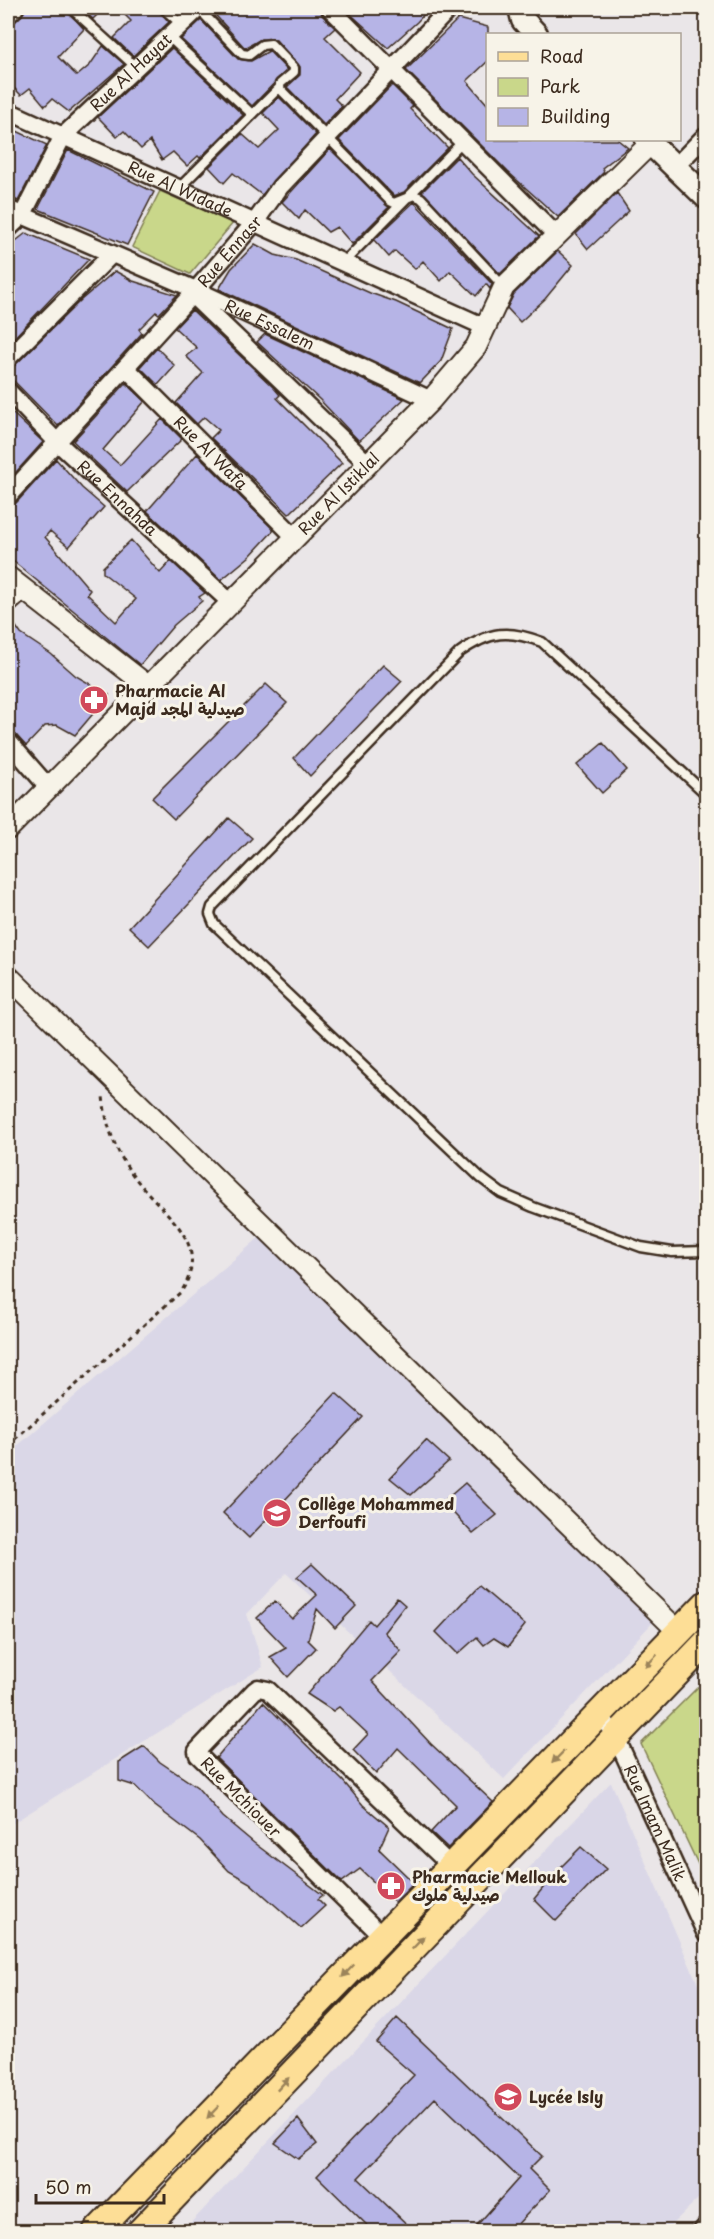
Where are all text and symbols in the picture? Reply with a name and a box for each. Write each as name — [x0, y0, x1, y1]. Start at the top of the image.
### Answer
street label: Rue Al Hayat — [84, 27, 177, 116]
legend — [486, 33, 681, 141]
text: Road — [540, 42, 584, 69]
text: Park — [540, 72, 580, 99]
text: Building — [540, 102, 610, 129]
street label: Rue Al Widade — [124, 154, 237, 222]
street label: Rue Ennasr — [191, 210, 267, 292]
street label: Rue Essalem — [221, 292, 319, 355]
street label: Rue Al Wafa — [169, 410, 254, 495]
street label: Rue Al Istiklal — [292, 446, 384, 540]
street label: Rue Ennahda — [73, 454, 164, 541]
place label: Pharmacie Al Majd صيدلية المجد — [115, 678, 245, 720]
pharmacy icon: Pharmacie Al Majd صيدلية المجد — [78, 684, 110, 716]
place label: Collège Mohammed Derfoufi — [298, 1491, 454, 1533]
school or university icon: Collège Mohammed Derfoufi — [261, 1497, 293, 1529]
one-way arrow — [644, 1653, 658, 1667]
one-way arrow — [552, 1749, 566, 1763]
street label: Rue Mchiouer — [196, 1751, 288, 1842]
street label: Rue Imam Malik — [619, 1760, 693, 1885]
place label: Pharmacie Mellouk صيدلية ملوك — [412, 1864, 567, 1907]
pharmacy icon: Pharmacie Mellouk صيدلية ملوك — [375, 1870, 407, 1902]
one-way arrow — [411, 1936, 425, 1951]
one-way arrow — [342, 1964, 356, 1978]
one-way arrow — [276, 2077, 289, 2092]
school or university icon: Lycée Isly — [492, 2081, 524, 2113]
place label: Lycée Isly — [529, 2084, 603, 2108]
one-way arrow — [207, 2104, 221, 2118]
scale bar — [36, 2167, 164, 2205]
text: 50 m — [45, 2173, 92, 2200]

